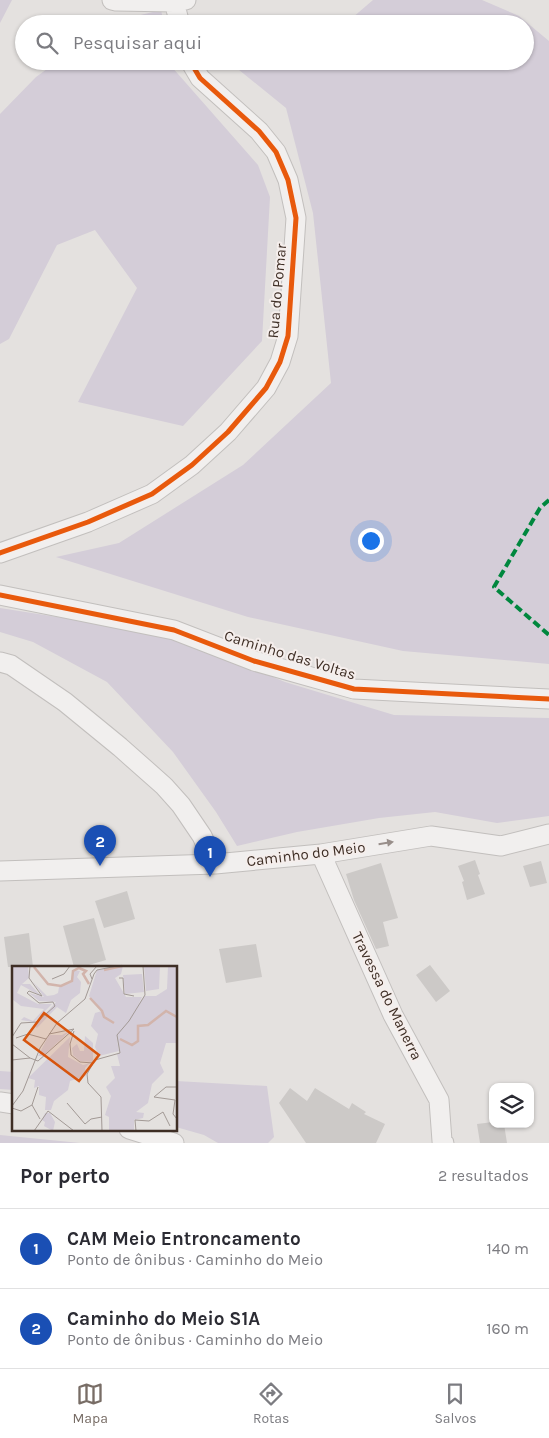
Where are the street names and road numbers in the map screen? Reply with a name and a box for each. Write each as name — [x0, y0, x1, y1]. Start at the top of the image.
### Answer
street label: Rua do Pomar — [264, 242, 290, 339]
street label: Caminho das Voltas — [222, 626, 358, 684]
street label: Caminho do Meio — [246, 838, 366, 870]
street label: Travessa do Manerra — [348, 929, 426, 1063]

